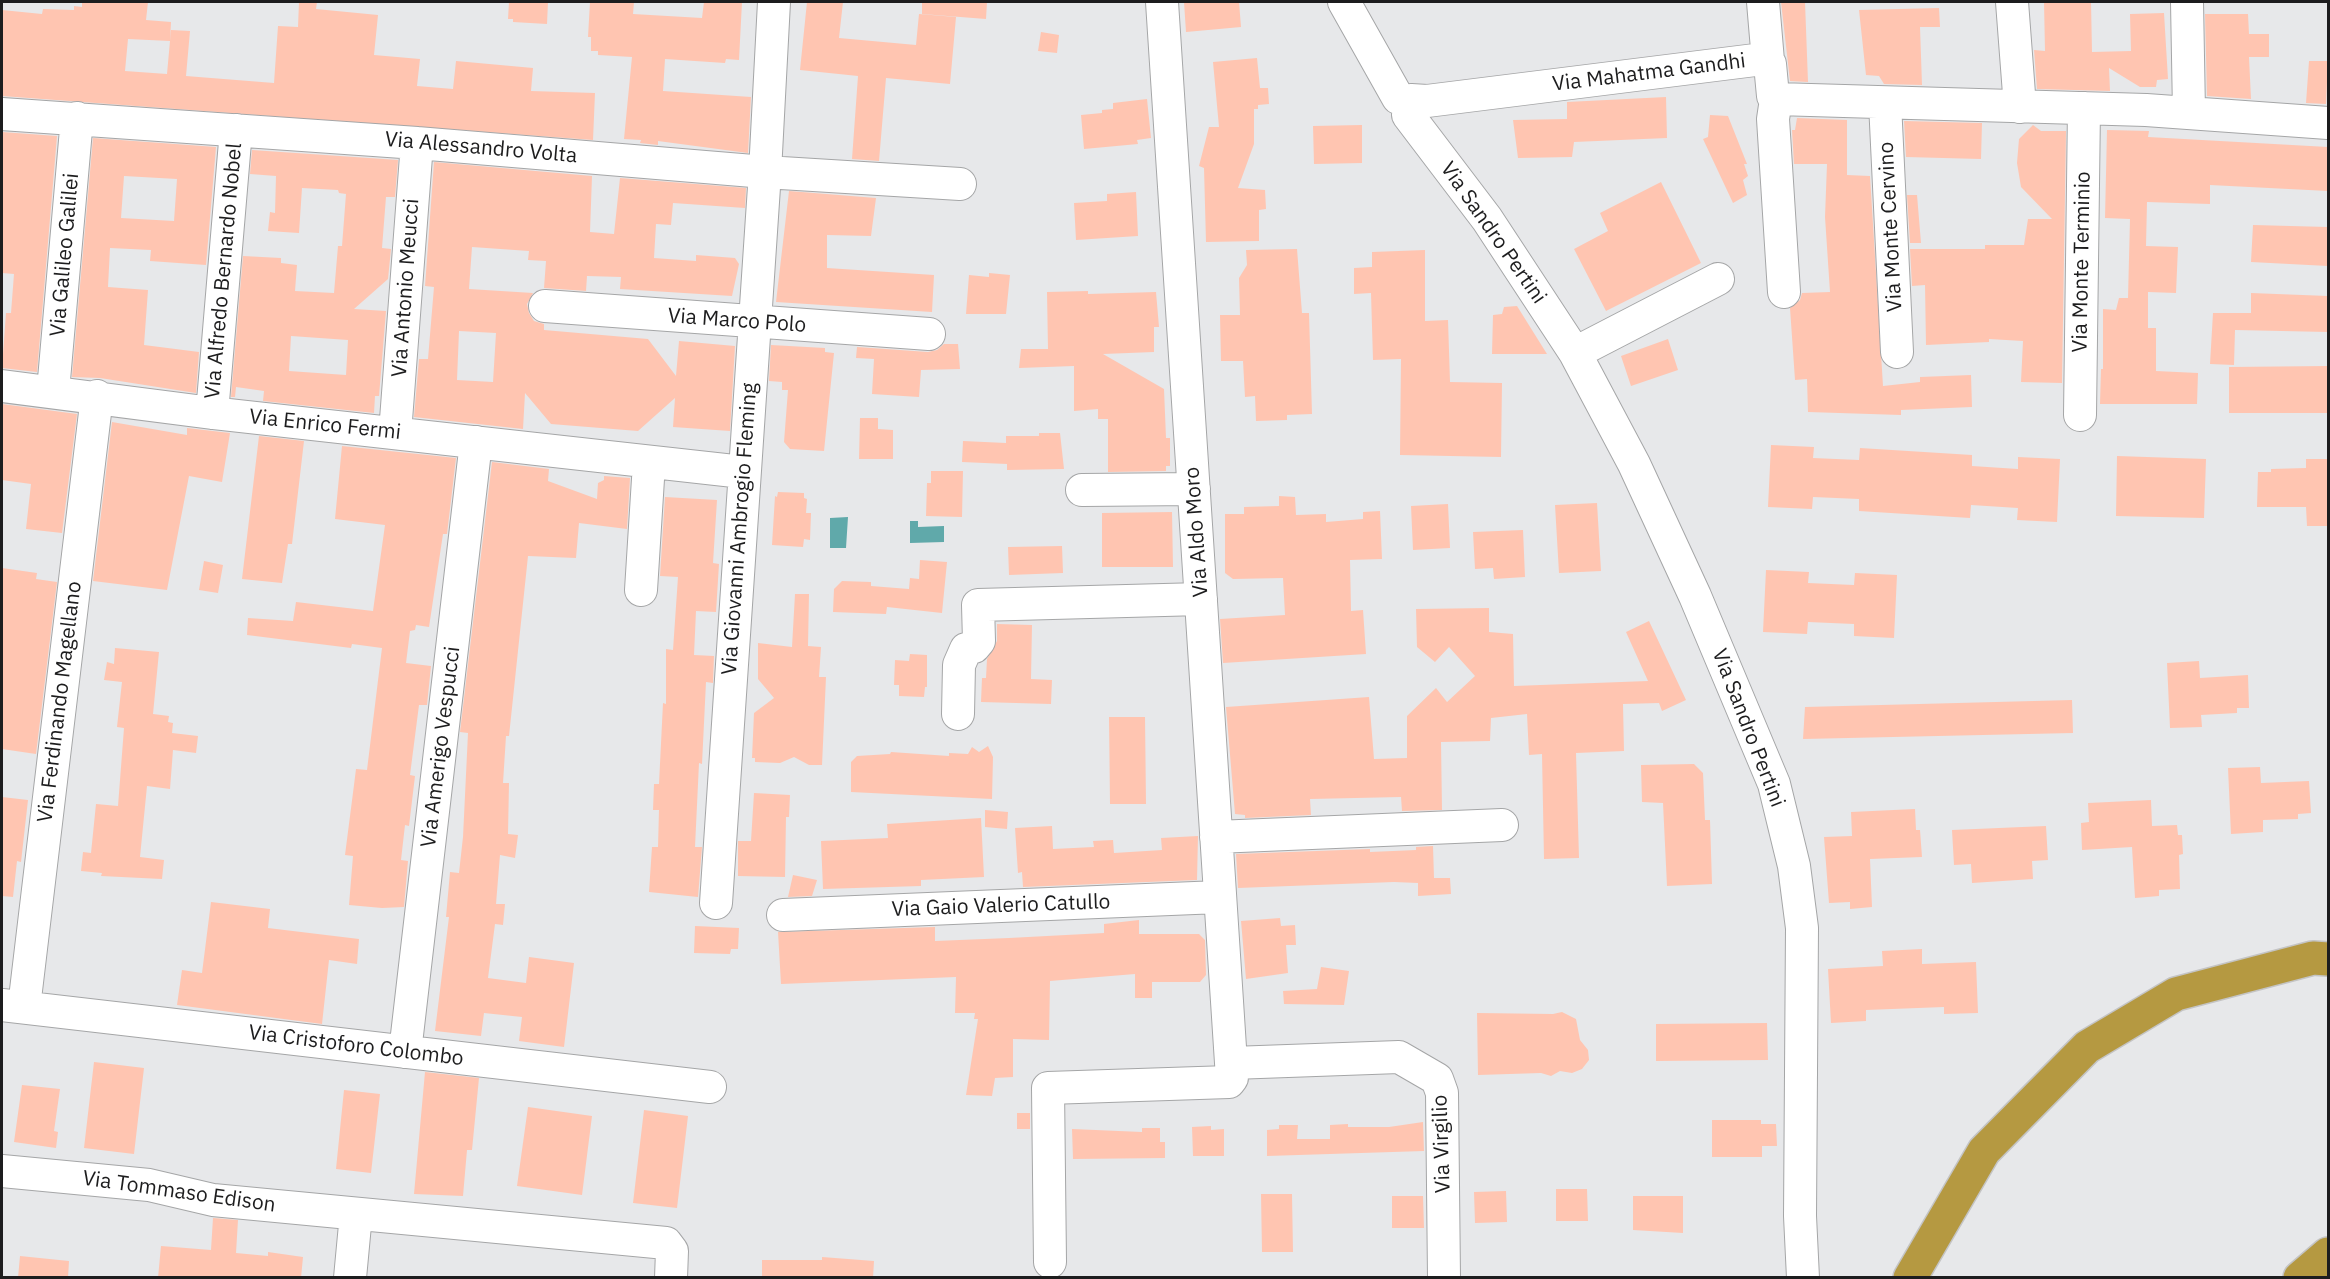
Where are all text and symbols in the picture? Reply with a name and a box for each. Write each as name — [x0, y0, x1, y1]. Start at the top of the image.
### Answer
street label: Via Mahatma Gandhi — [1551, 49, 1747, 97]
street label: Via Alessandro Volta — [384, 127, 578, 169]
street label: Via Monte Cervino — [1874, 141, 1908, 313]
street label: Via Alfredo Bernardo Nobel — [200, 142, 248, 400]
street label: Via Sandro Pertini — [1435, 157, 1551, 309]
street label: Via Monte Terminio — [2068, 171, 2096, 353]
street label: Via Galileo Galilei — [45, 172, 85, 338]
street label: Via Antonio Meucci — [387, 198, 425, 378]
street label: Via Marco Polo — [667, 304, 807, 338]
street label: Via Giovanni Ambrogio Fleming — [717, 382, 763, 676]
street label: Via Enrico Fermi — [248, 404, 402, 446]
street label: Via Aldo Moro — [1180, 466, 1214, 598]
street label: Via Ferdinando Magellano — [33, 580, 87, 824]
street label: Via Amerigo Vespucci — [416, 645, 466, 849]
street label: Via Sandro Pertini — [1706, 645, 1790, 811]
street label: Via Gaio Valerio Catullo — [891, 890, 1111, 922]
street label: Via Cristoforo Colombo — [247, 1020, 465, 1072]
street label: Via Virgilio — [1428, 1094, 1456, 1194]
street label: Via Tommaso Edison — [81, 1166, 277, 1218]

